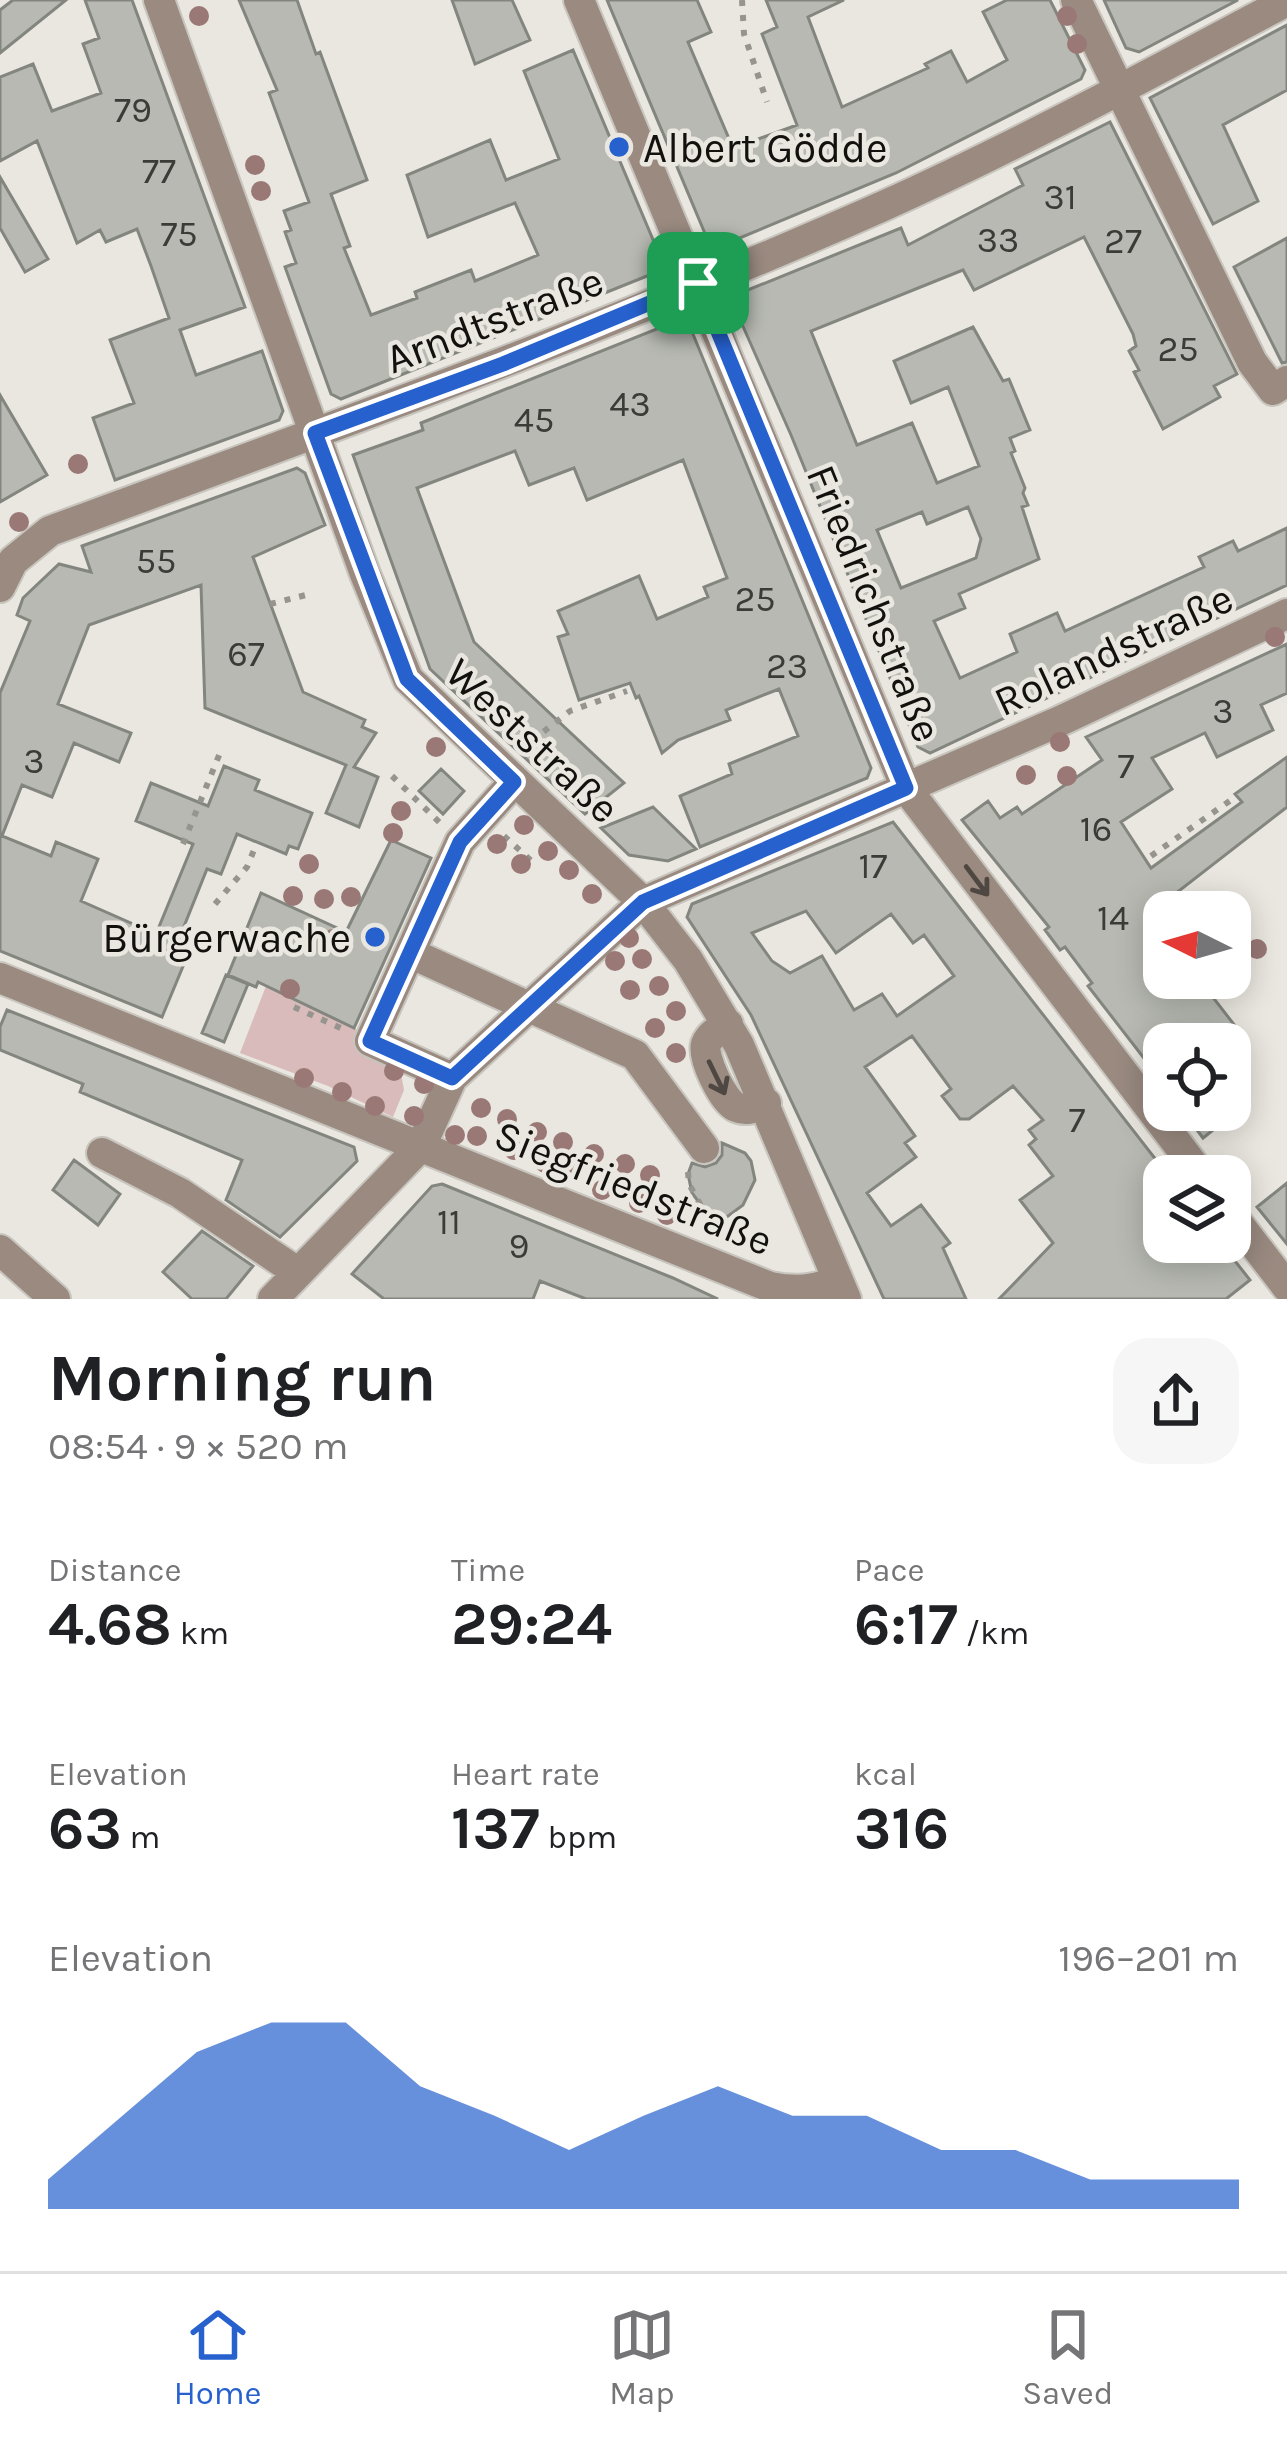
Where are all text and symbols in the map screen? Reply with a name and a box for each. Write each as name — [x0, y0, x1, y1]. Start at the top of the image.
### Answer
house number: 79 — [114, 89, 152, 131]
place label: Albert Gödde — [643, 123, 888, 173]
marker: Albert Gödde — [606, 134, 632, 160]
house number: 77 — [142, 150, 176, 192]
house number: 31 — [1043, 176, 1077, 218]
house number: 75 — [160, 213, 198, 255]
house number: 33 — [977, 219, 1019, 261]
house number: 27 — [1104, 220, 1142, 262]
pin — [647, 232, 749, 334]
icon: arrive — [665, 250, 731, 316]
street label: Arndtstraße — [379, 256, 610, 384]
house number: 25 — [1157, 328, 1199, 370]
house number: 43 — [609, 383, 651, 425]
house number: 45 — [514, 399, 554, 441]
street label: Friedrichstraße — [796, 458, 952, 749]
house number: 55 — [136, 540, 176, 582]
street label: Rolandstraße — [986, 573, 1241, 727]
house number: 25 — [734, 578, 776, 620]
house number: 67 — [227, 633, 265, 675]
house number: 23 — [766, 645, 808, 687]
street label: Weststraße — [435, 648, 630, 834]
house number: 3 — [1212, 690, 1234, 732]
house number: 3 — [23, 740, 45, 782]
house number: 7 — [1118, 745, 1135, 787]
house number: 16 — [1080, 808, 1112, 850]
house number: 17 — [859, 845, 887, 887]
one-way arrow — [963, 864, 989, 896]
north arrow — [1143, 891, 1251, 999]
map controls — [1143, 891, 1251, 1263]
house number: 14 — [1097, 897, 1129, 939]
place label: Bürgerwache — [102, 913, 351, 963]
marker: Bürgerwache — [362, 924, 388, 950]
button: locate — [1143, 1023, 1251, 1131]
one-way arrow — [707, 1059, 729, 1095]
house number: 7 — [1069, 1099, 1086, 1141]
street label: Siegfriedstraße — [487, 1109, 780, 1266]
button: layers — [1143, 1155, 1251, 1263]
house number: 11 — [437, 1201, 461, 1243]
house number: 9 — [509, 1225, 529, 1267]
button: share — [1113, 1338, 1239, 1464]
text: Morning run — [48, 1339, 436, 1417]
text: 08:54 · 9 × 520 m — [48, 1423, 349, 1469]
text: Distance — [48, 1551, 181, 1589]
text: Time — [451, 1551, 525, 1589]
text: Pace — [854, 1551, 924, 1589]
text: 4.68 — [48, 1589, 172, 1659]
text: 29:24 — [451, 1589, 612, 1659]
text: 6:17 — [854, 1589, 958, 1659]
text: km — [172, 1614, 229, 1652]
text: /km — [958, 1614, 1029, 1652]
text: Elevation — [48, 1755, 188, 1793]
text: Heart rate — [451, 1755, 600, 1793]
text: kcal — [854, 1755, 917, 1793]
text: 63 — [48, 1793, 122, 1863]
text: 137 — [451, 1793, 540, 1863]
text: 316 — [854, 1793, 949, 1863]
text: m — [122, 1818, 160, 1856]
text: bpm — [540, 1818, 617, 1856]
text: Elevation — [48, 1935, 213, 1981]
text: 196–201 m — [1058, 1935, 1239, 1981]
tab: Home — [174, 2302, 262, 2412]
tab: Map — [609, 2302, 675, 2412]
tab: Saved — [1022, 2302, 1113, 2412]

